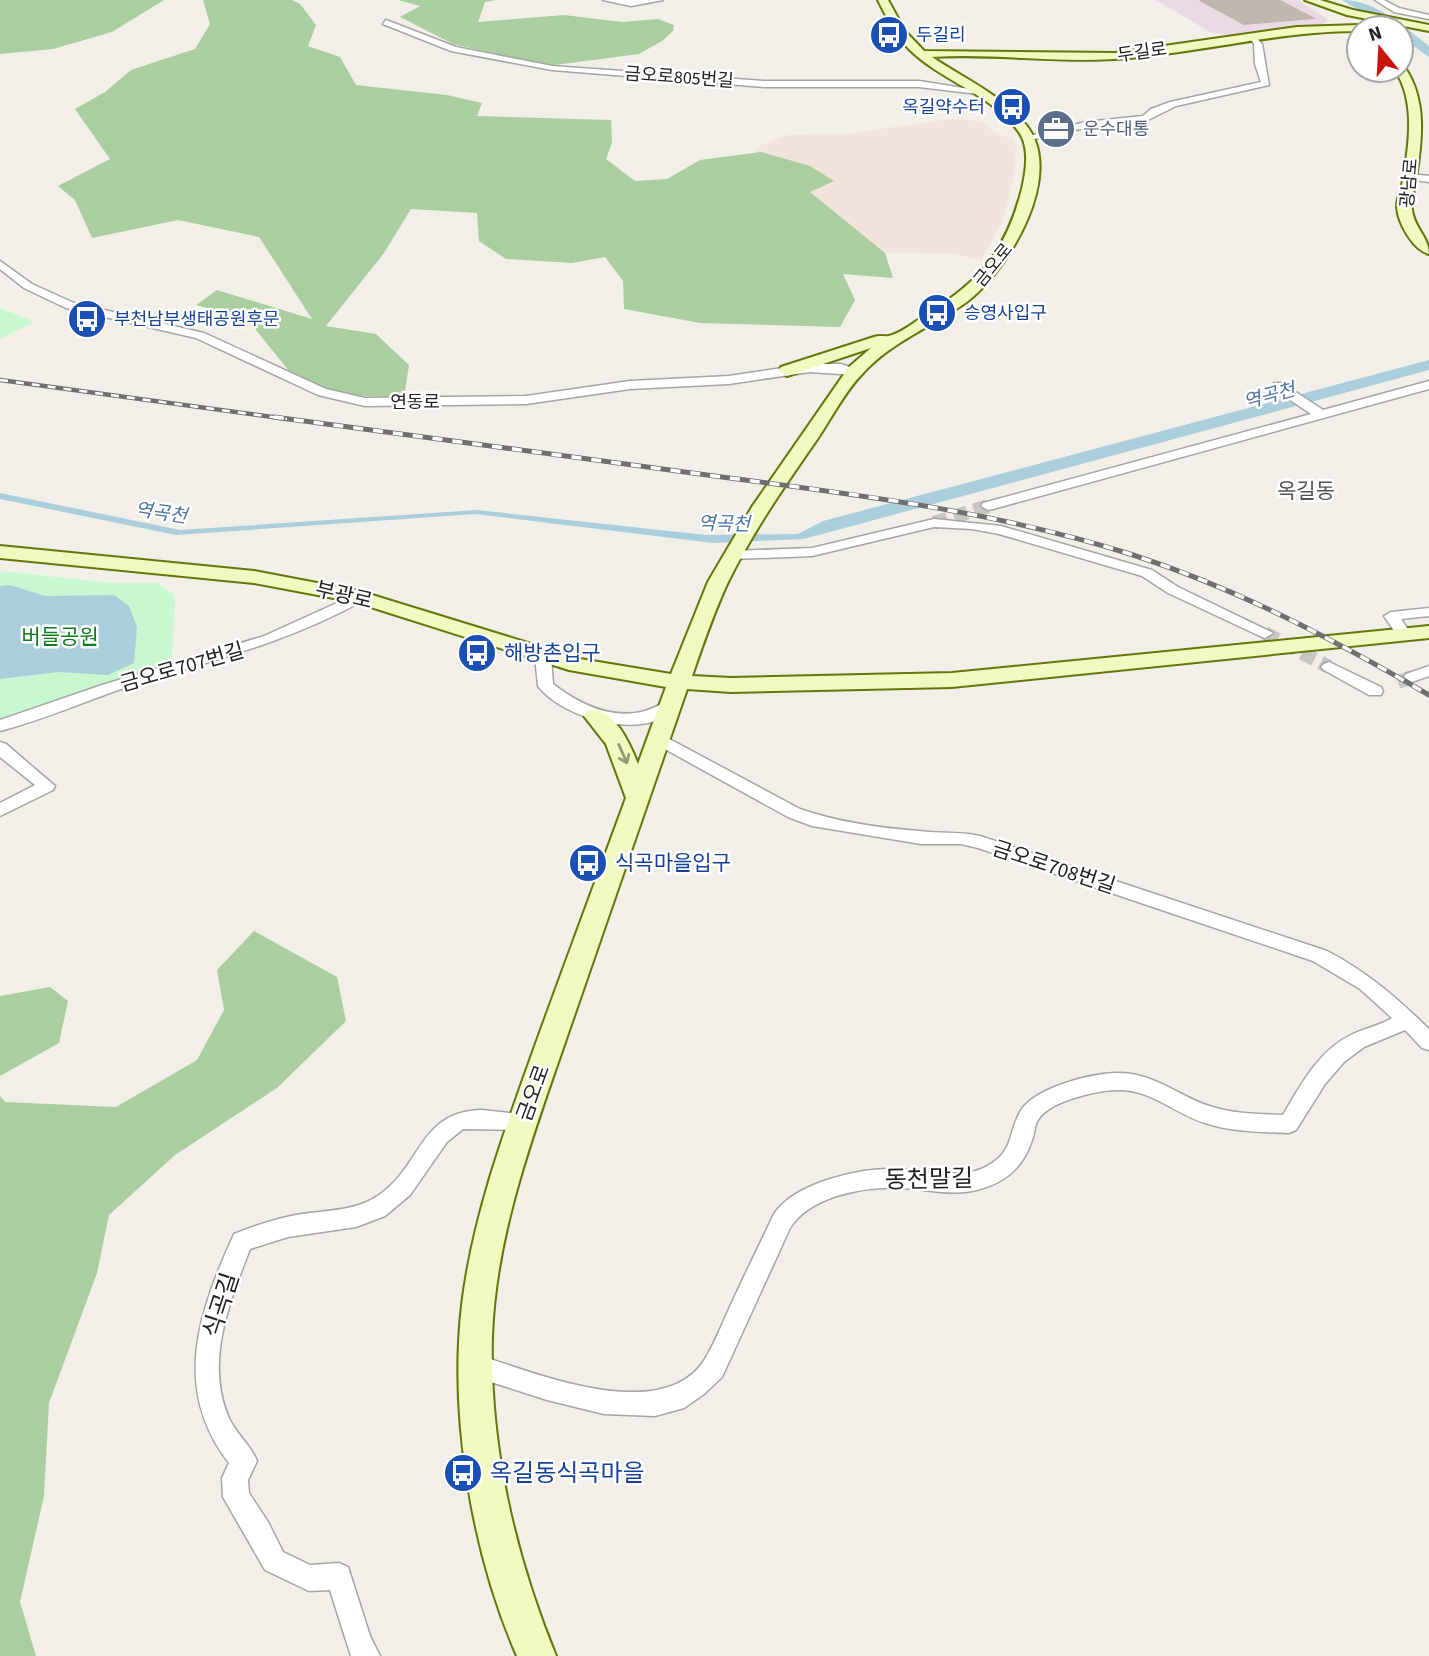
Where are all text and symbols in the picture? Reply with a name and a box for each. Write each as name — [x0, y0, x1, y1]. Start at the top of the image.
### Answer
bus stop icon: 두길리 — [868, 14, 910, 56]
north arrow — [1345, 14, 1415, 84]
text: N — [1365, 19, 1385, 49]
place label: 두길리 — [916, 23, 966, 48]
street label: 두길로 — [1116, 37, 1168, 68]
street label: 금오로805번길 — [623, 61, 735, 94]
bus stop icon: 옥길약수터 — [991, 86, 1033, 128]
place label: 옥길약수터 — [902, 95, 985, 120]
office icon: 운수대통 — [1035, 108, 1077, 150]
place label: 운수대통 — [1083, 117, 1149, 142]
street label: 광남로 — [1395, 157, 1424, 209]
street label: 금오로 — [968, 238, 1019, 292]
bus stop icon: 승영사입구 — [916, 292, 958, 334]
bus stop icon: 부천남부생태공원후문 — [66, 298, 108, 340]
place label: 승영사입구 — [964, 301, 1047, 326]
place label: 부천남부생태공원후문 — [114, 307, 280, 332]
water label: 역곡천 — [1241, 376, 1300, 416]
street label: 연동로 — [390, 390, 440, 415]
district label: 옥길동 — [1277, 476, 1335, 506]
water label: 역곡천 — [133, 496, 190, 531]
water label: 역곡천 — [698, 511, 752, 538]
street label: 부광로 — [312, 574, 376, 616]
park label: 버들공원 — [21, 622, 99, 652]
bus stop icon: 해방촌입구 — [456, 632, 498, 674]
street label: 금오로707번길 — [116, 635, 248, 699]
place label: 해방촌입구 — [504, 638, 601, 668]
one-way arrow — [617, 743, 630, 764]
street label: 금오로708번길 — [989, 833, 1119, 901]
bus stop icon: 식곡마을입구 — [567, 842, 609, 884]
place label: 식곡마을입구 — [615, 848, 731, 878]
street label: 금오로 — [509, 1061, 557, 1125]
street label: 동천말길 — [885, 1161, 973, 1198]
street label: 식곡길 — [195, 1268, 248, 1342]
bus stop icon: 옥길동식곡마을 — [442, 1452, 484, 1494]
place label: 옥길동식곡마을 — [490, 1456, 645, 1491]

